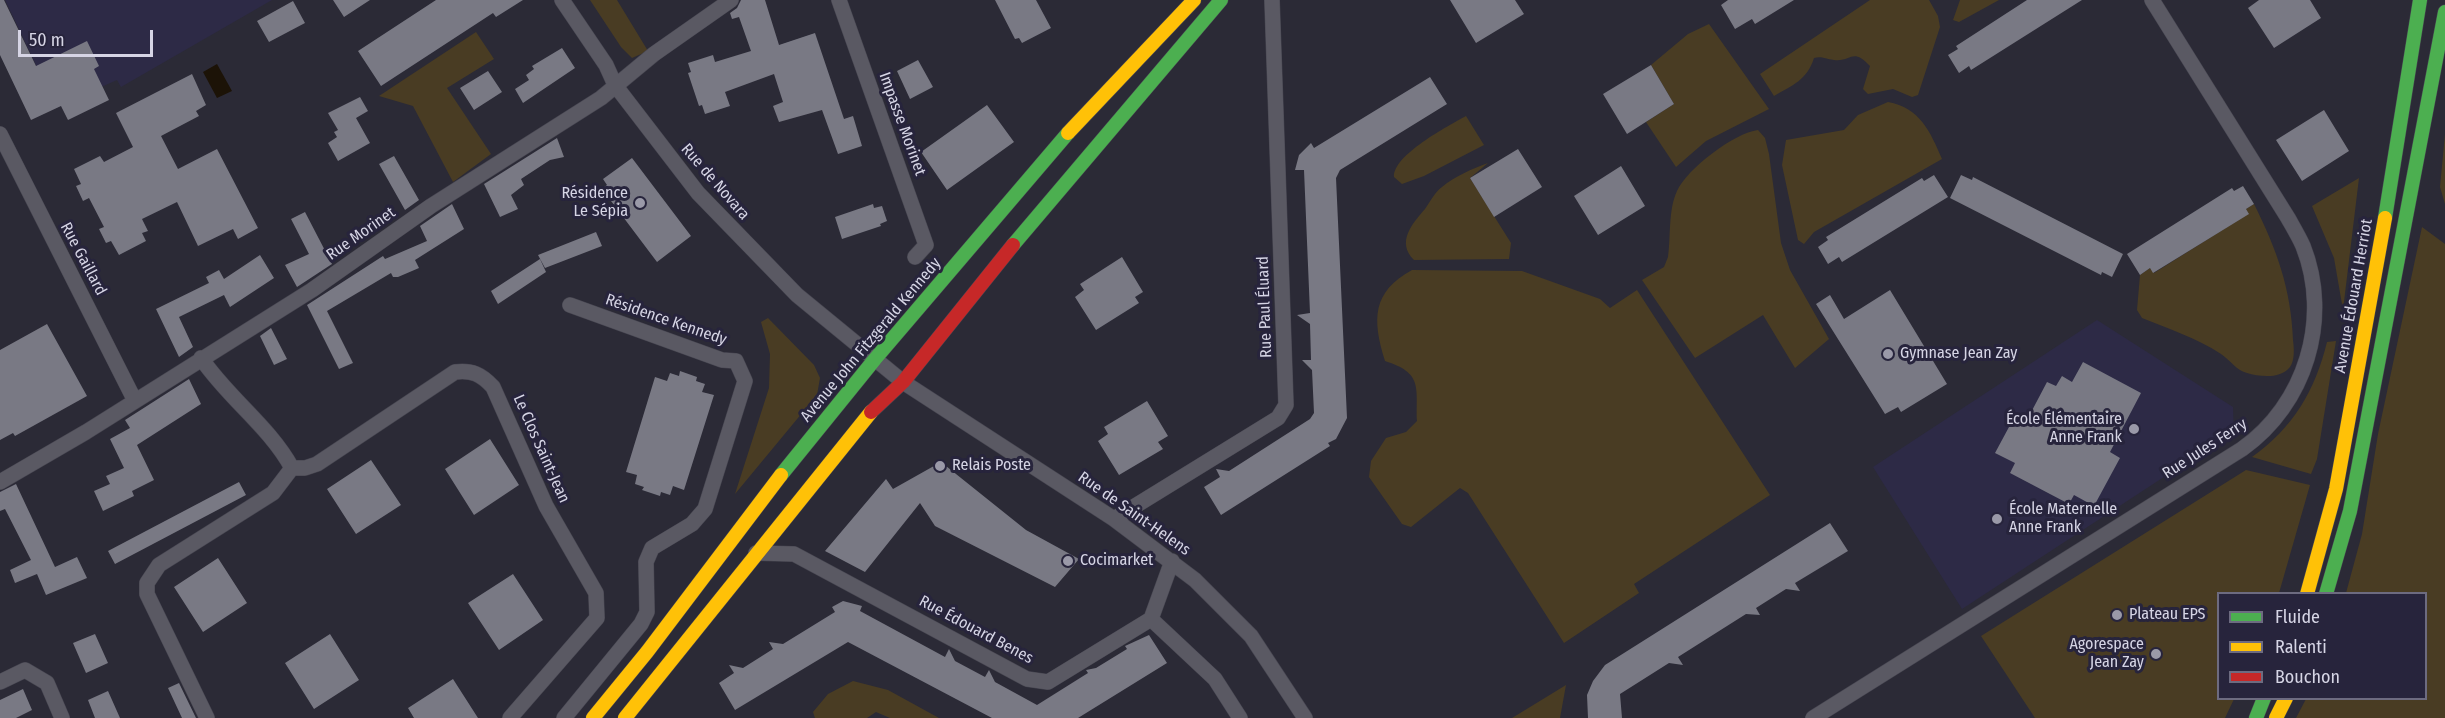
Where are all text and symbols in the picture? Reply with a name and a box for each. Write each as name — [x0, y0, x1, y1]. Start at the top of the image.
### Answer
scale bar — [21, 18, 156, 56]
text: 50 m — [29, 29, 65, 51]
street label: Impasse Morinet — [874, 70, 930, 178]
street label: Rue de Novara — [677, 140, 753, 224]
place label: Résidence Le Sépia — [561, 184, 628, 222]
marker: Résidence Le Sépia — [633, 196, 647, 210]
street label: Rue Morinet — [323, 203, 399, 265]
street label: Avenue Édouard Herriot — [2331, 217, 2377, 375]
street label: Rue Gaillard — [56, 219, 110, 299]
street label: Avenue John Fitzgerald Kennedy — [797, 254, 945, 426]
street label: Rue Paul Éluard — [1254, 256, 1276, 358]
street label: Résidence Kennedy — [603, 290, 729, 350]
place label: Gymnase Jean Zay — [1900, 344, 2017, 364]
marker: Gymnase Jean Zay — [1881, 347, 1895, 361]
street label: Le Clos Saint-Jean — [509, 392, 573, 506]
place label: École Élémentaire Anne Frank — [2006, 410, 2122, 448]
street label: Rue Jules Ferry — [2159, 415, 2251, 483]
marker: École Élémentaire Anne Frank — [2127, 422, 2141, 436]
place label: Relais Poste — [952, 456, 1031, 476]
marker: Relais Poste — [933, 459, 947, 473]
street label: Rue de Saint-Helens — [1074, 468, 1194, 560]
place label: École Maternelle Anne Frank — [2009, 500, 2117, 538]
marker: École Maternelle Anne Frank — [1990, 512, 2004, 526]
place label: Cocimarket — [1080, 551, 1153, 571]
marker: Cocimarket — [1061, 554, 1075, 568]
street label: Rue Édouard Benes — [916, 592, 1036, 668]
legend — [2217, 592, 2427, 700]
place label: Plateau EPS — [2129, 605, 2205, 625]
text: Fluide — [2275, 606, 2320, 628]
marker: Plateau EPS — [2110, 608, 2124, 622]
place label: Agorespace Jean Zay — [2069, 635, 2144, 673]
text: Ralenti — [2275, 636, 2327, 658]
marker: Agorespace Jean Zay — [2149, 647, 2163, 661]
text: Bouchon — [2275, 666, 2340, 688]

